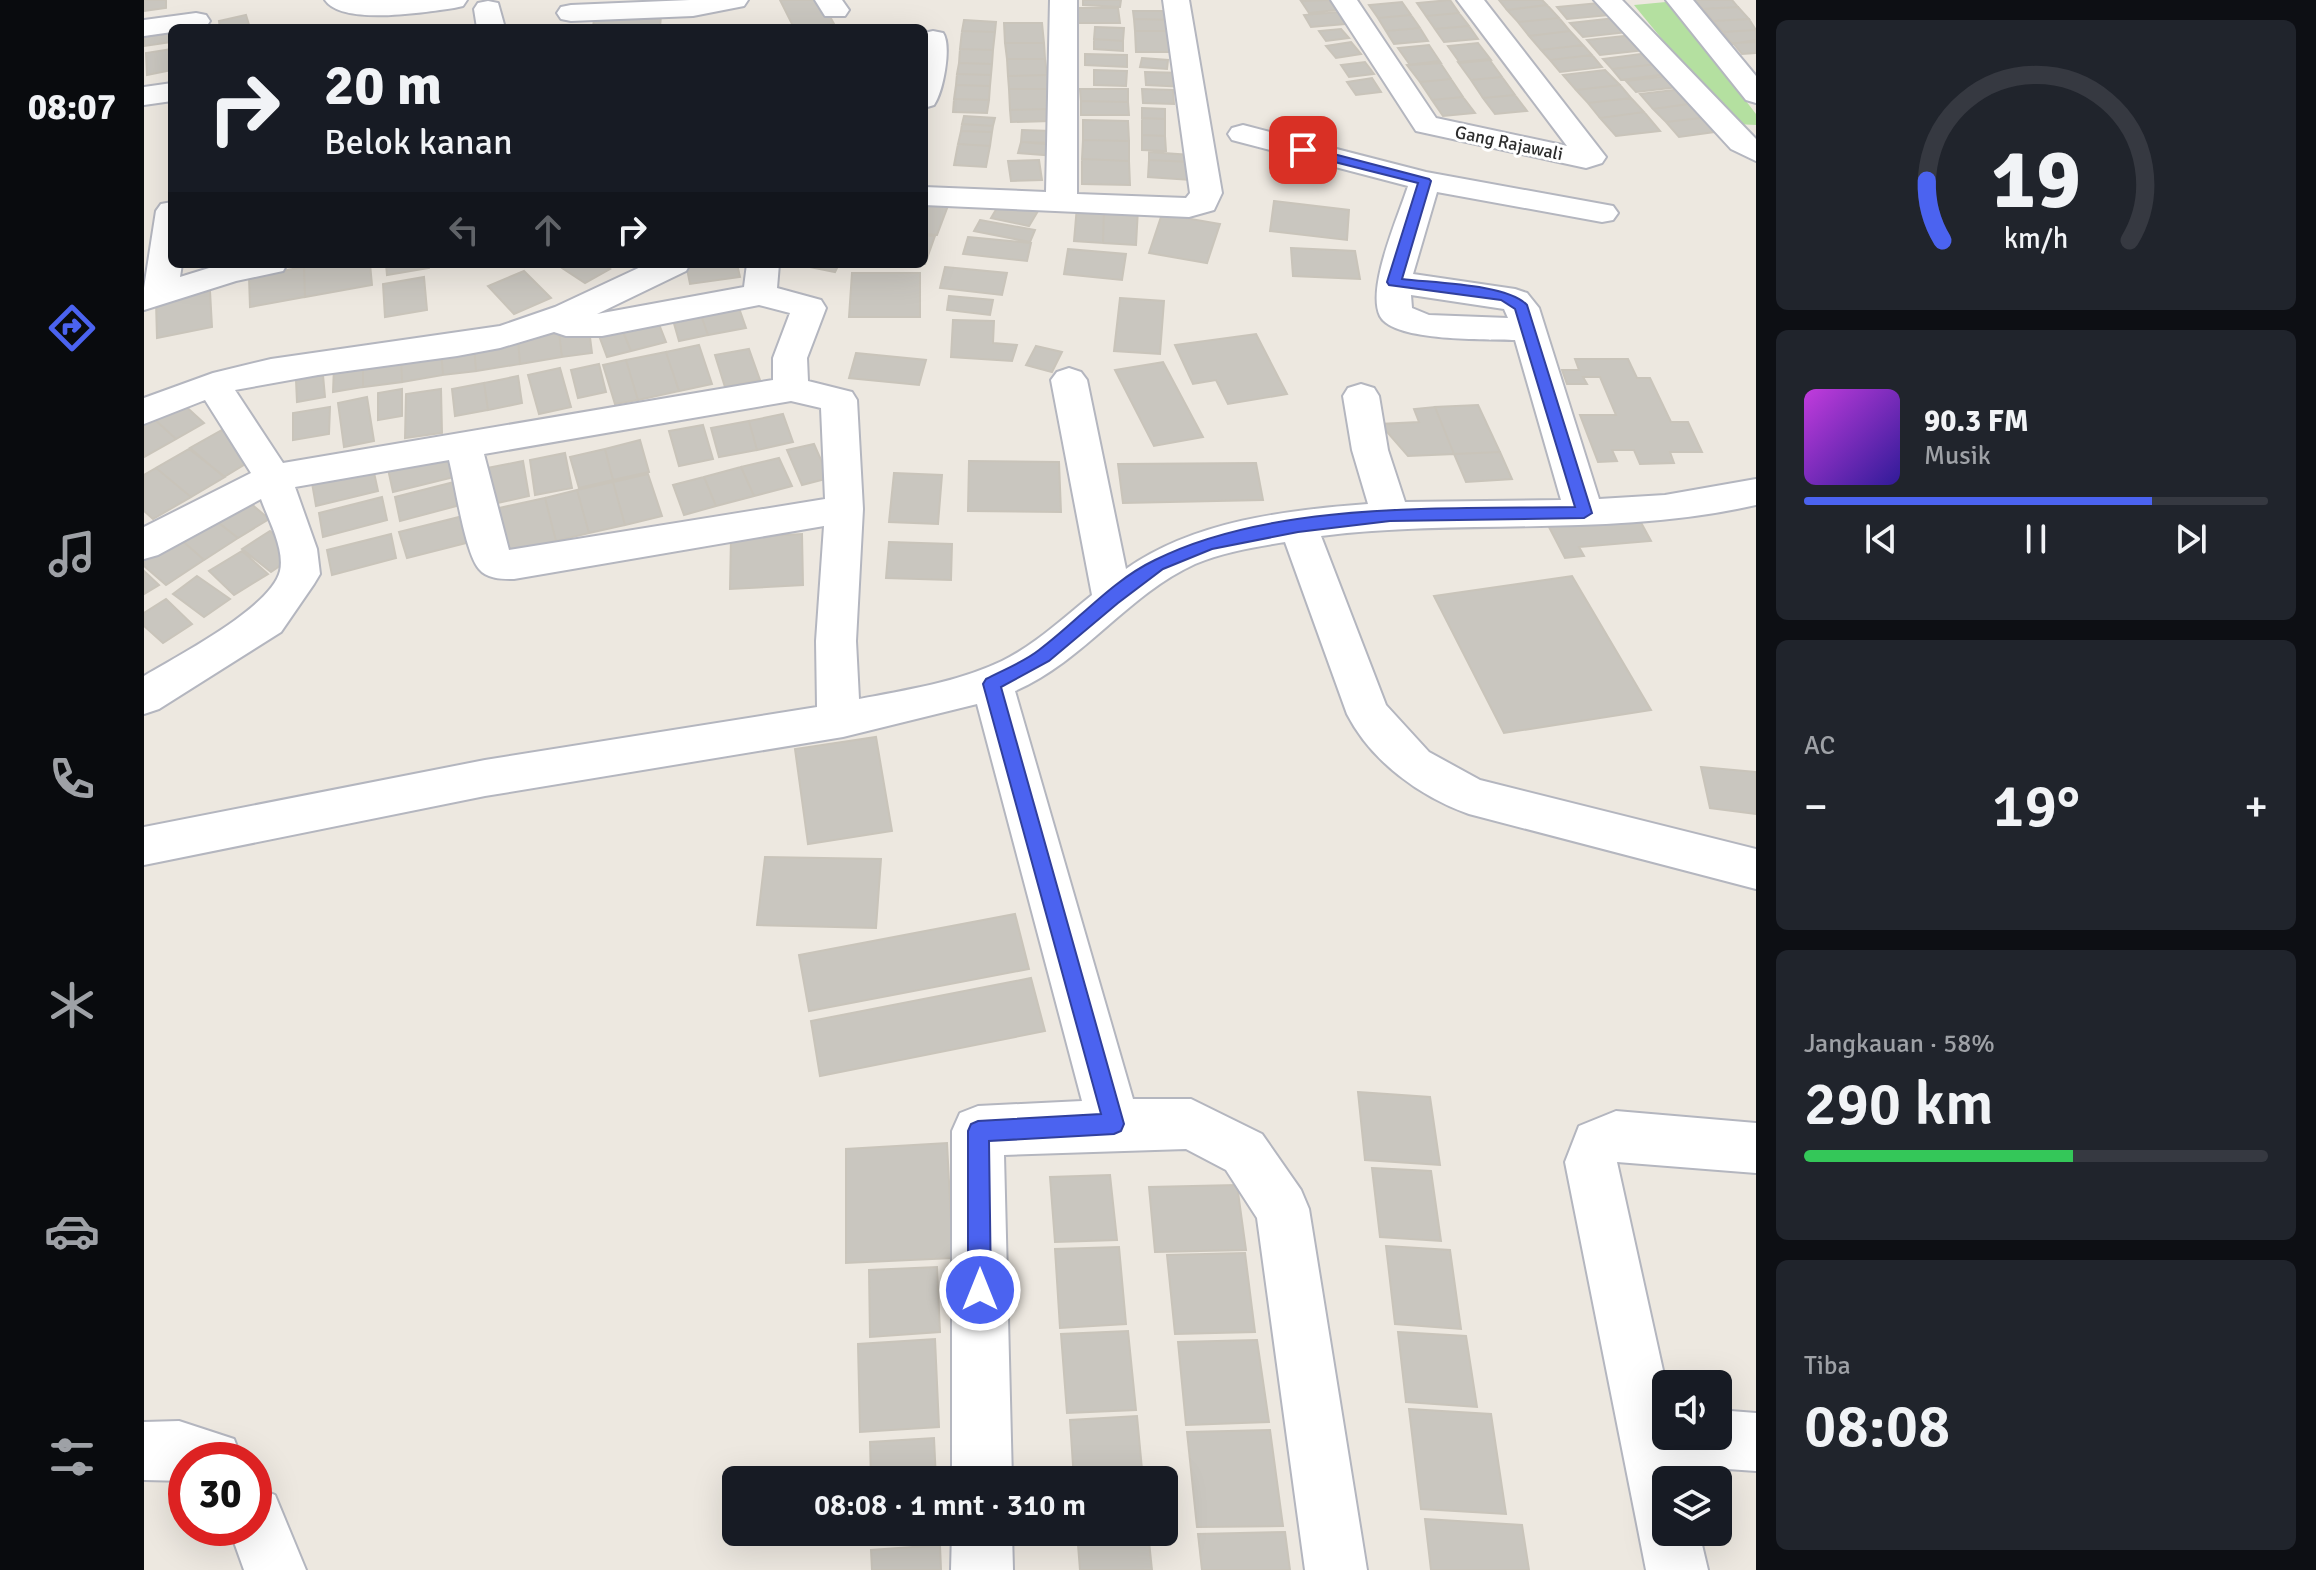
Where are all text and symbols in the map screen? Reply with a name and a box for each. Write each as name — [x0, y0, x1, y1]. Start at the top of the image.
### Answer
text: 20 m — [324, 51, 442, 120]
icon: right — [192, 56, 296, 160]
text: 08:07 — [28, 85, 116, 130]
pin — [1269, 116, 1337, 184]
text: Belok kanan — [324, 120, 513, 165]
street label: Gang Rajawali — [1453, 121, 1565, 165]
icon: arrive — [1281, 128, 1325, 172]
text: 19 — [1991, 129, 2081, 231]
icon: left — [442, 208, 486, 252]
icon: ahead — [526, 208, 570, 252]
icon: right — [610, 208, 654, 252]
text: km/h — [2004, 221, 2068, 256]
icon: directions — [44, 300, 100, 356]
text: 90.3 FM — [1924, 403, 2029, 440]
text: Musik — [1924, 440, 1991, 472]
icon: previous — [1859, 517, 1903, 561]
icon: pause — [2014, 517, 2058, 561]
icon: next — [2169, 517, 2213, 561]
icon: music — [44, 526, 100, 582]
text: AC — [1804, 730, 1835, 762]
icon: phone — [44, 751, 100, 807]
text: 19° — [1992, 770, 2080, 844]
text: − — [1804, 780, 1828, 834]
text: + — [2244, 780, 2268, 834]
icon: climate — [44, 977, 100, 1033]
text: Jangkauan · 58% — [1804, 1028, 1995, 1060]
text: 290 km — [1804, 1068, 1993, 1142]
icon: car — [44, 1203, 100, 1259]
position arrow — [938, 1248, 1022, 1332]
text: Tiba — [1804, 1350, 1851, 1382]
map controls — [1652, 1370, 1732, 1546]
button: sound — [1652, 1370, 1732, 1450]
text: 08:08 — [1804, 1390, 1951, 1464]
icon: filters — [44, 1429, 100, 1485]
speed limit sign: 30 — [168, 1442, 272, 1546]
button: layers — [1652, 1466, 1732, 1546]
text: 08:08 · 1 mnt · 310 m — [814, 1487, 1086, 1524]

